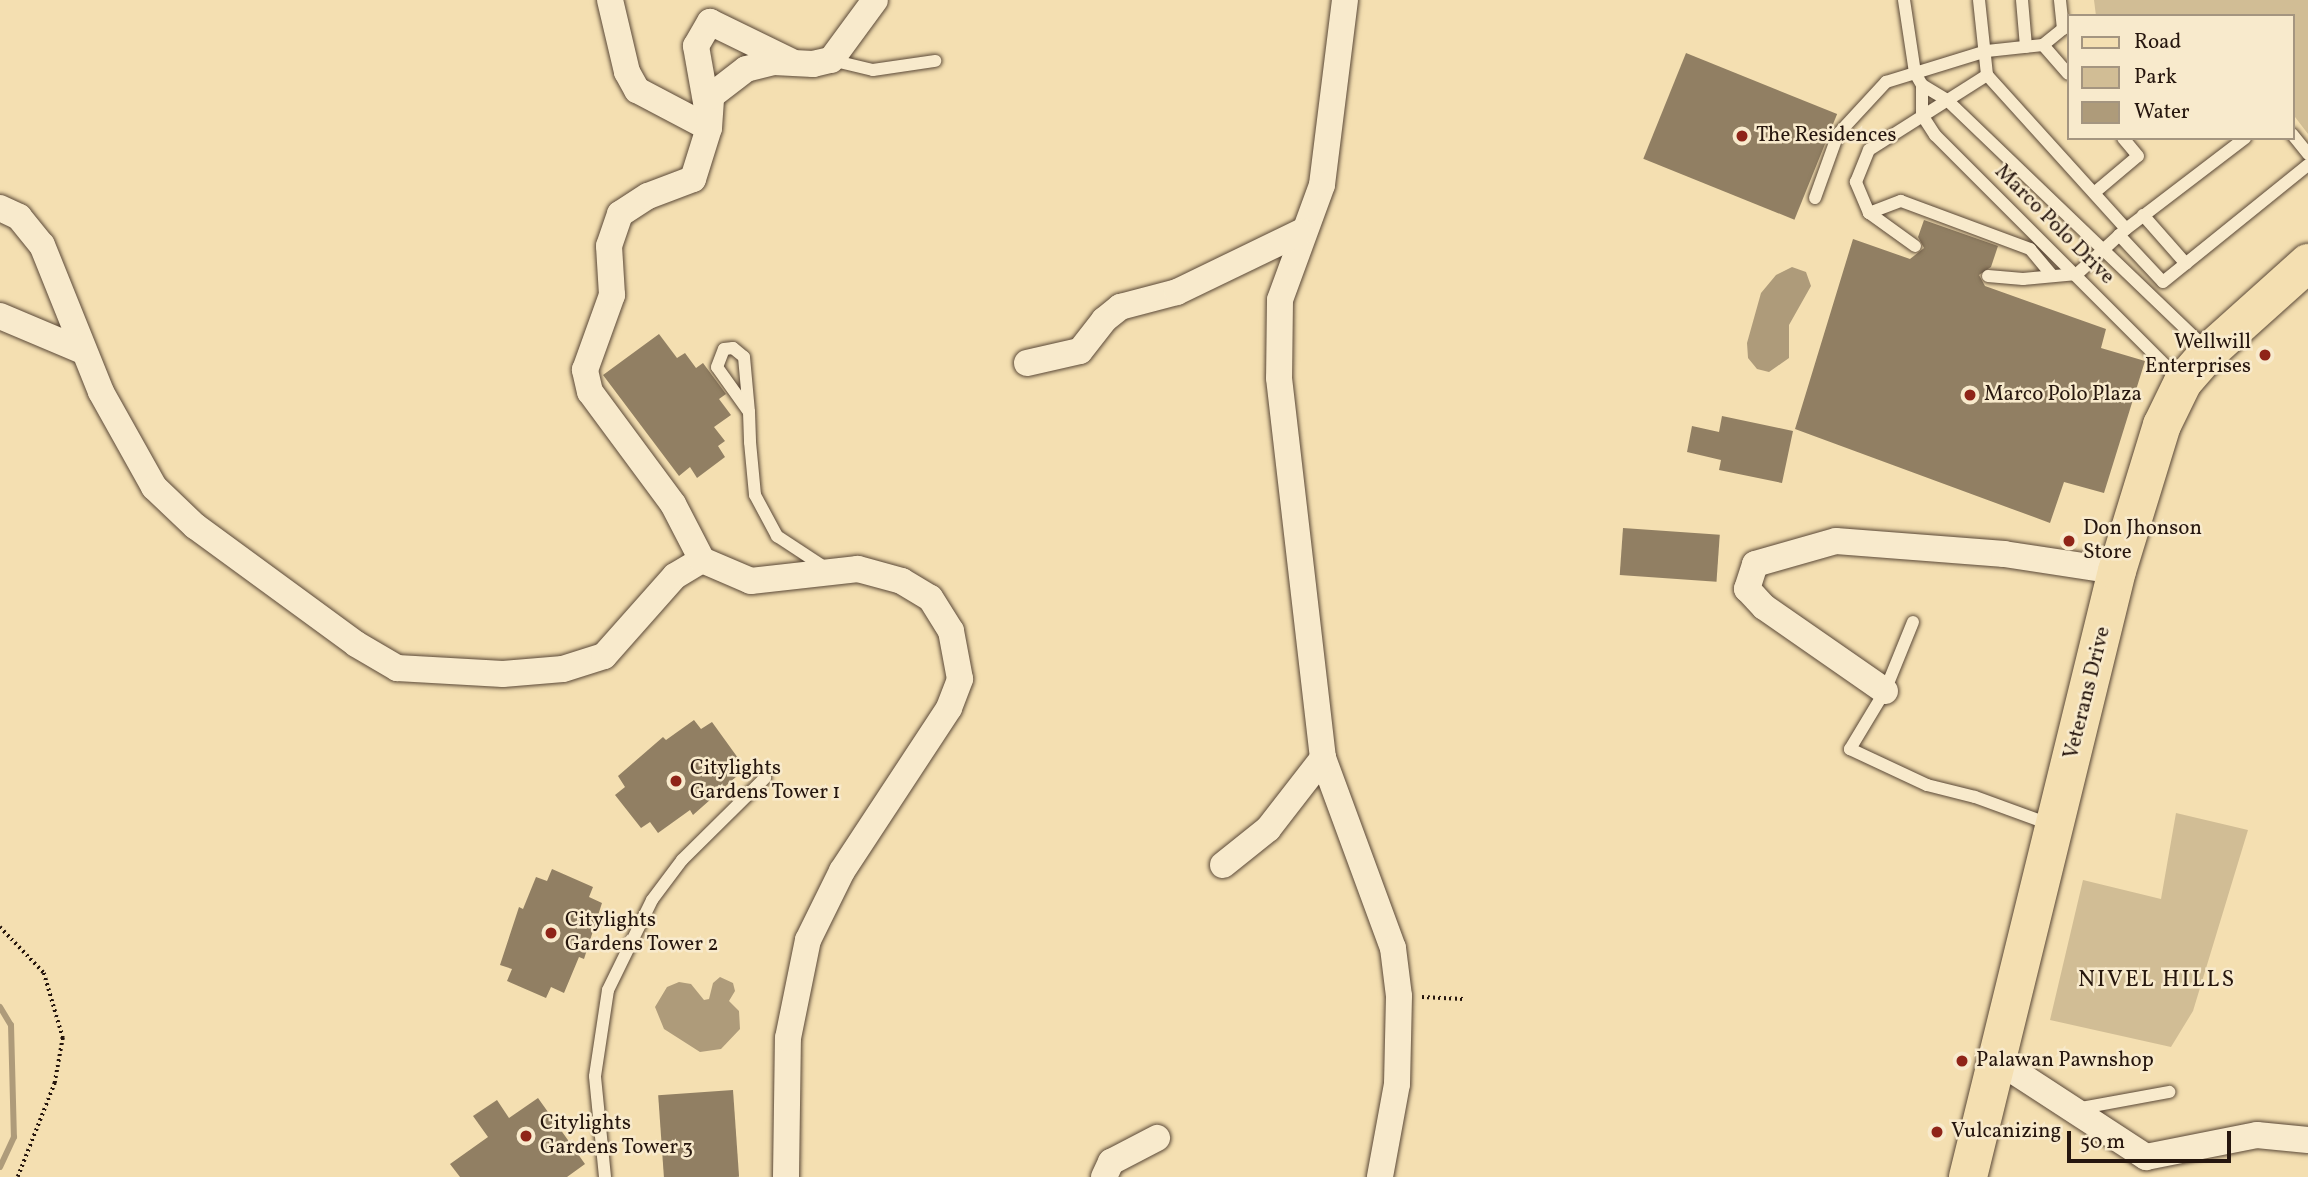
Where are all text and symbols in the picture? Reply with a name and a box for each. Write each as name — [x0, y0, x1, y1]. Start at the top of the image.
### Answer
legend — [2066, 14, 2294, 140]
text: Road — [2134, 28, 2181, 57]
text: Park — [2134, 63, 2177, 92]
text: Water — [2134, 98, 2190, 127]
place label: The Residences — [1756, 123, 1896, 149]
marker: The Residences — [1734, 128, 1750, 144]
street label: Marco Polo Drive — [1989, 160, 2119, 290]
place label: Wellwill Enterprises — [2145, 330, 2251, 380]
marker: Wellwill Enterprises — [2257, 347, 2273, 363]
place label: Marco Polo Plaza — [1984, 382, 2142, 408]
marker: Marco Polo Plaza — [1962, 387, 1978, 403]
place label: Don Jhonson Store — [2083, 516, 2202, 566]
marker: Don Jhonson Store — [2061, 533, 2077, 549]
street label: Veterans Drive — [2059, 624, 2117, 762]
place label: Citylights Gardens Tower 1 — [690, 756, 841, 806]
marker: Citylights Gardens Tower 1 — [668, 773, 684, 789]
place label: Citylights Gardens Tower 2 — [565, 908, 719, 958]
marker: Citylights Gardens Tower 2 — [543, 925, 559, 941]
district label: NIVEL HILLS — [2079, 966, 2235, 994]
place label: Palawan Pawnshop — [1976, 1048, 2154, 1074]
marker: Palawan Pawnshop — [1954, 1053, 1970, 1069]
place label: Citylights Gardens Tower 3 — [540, 1111, 694, 1161]
scale bar — [2070, 1118, 2234, 1162]
place label: Vulcanizing — [1951, 1119, 2061, 1145]
marker: Vulcanizing — [1929, 1124, 1945, 1140]
marker: Citylights Gardens Tower 3 — [518, 1128, 534, 1144]
text: 50 m — [2080, 1128, 2125, 1157]

